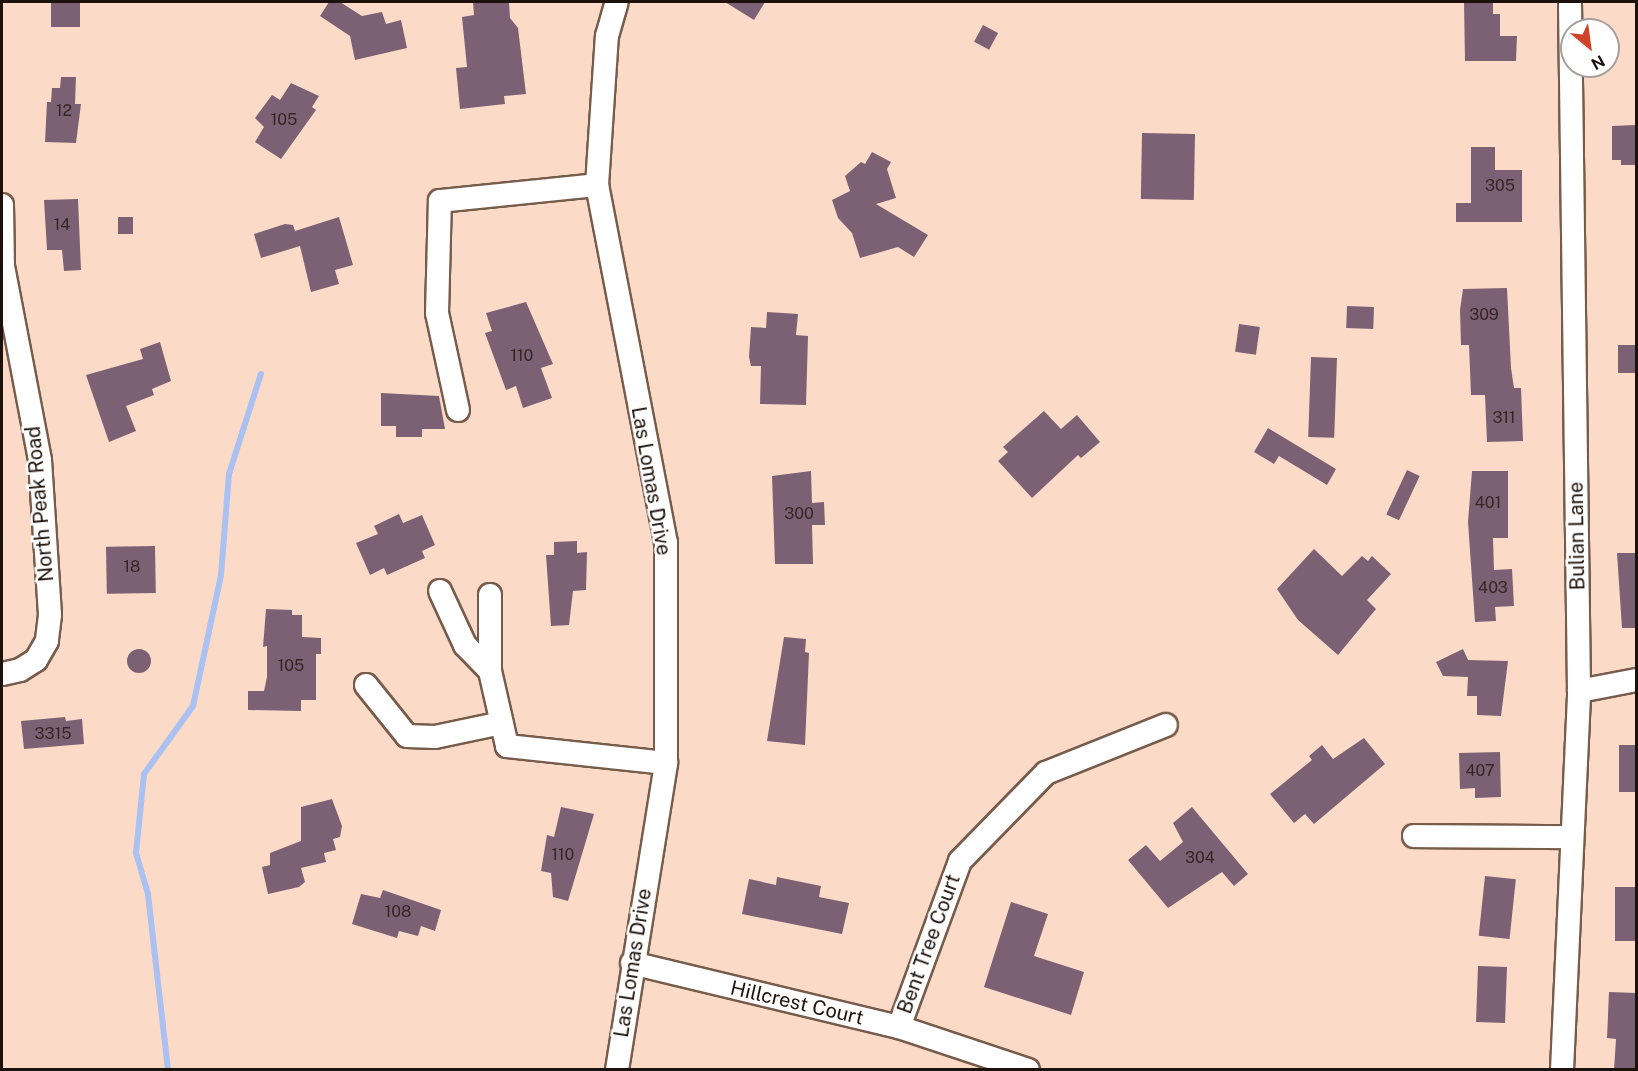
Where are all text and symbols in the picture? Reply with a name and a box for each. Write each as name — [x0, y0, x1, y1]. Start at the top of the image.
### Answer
north arrow — [1560, 18, 1620, 78]
text: N — [1588, 51, 1608, 74]
house number: 12 — [56, 101, 72, 121]
house number: 105 — [271, 110, 297, 130]
house number: 305 — [1485, 176, 1515, 196]
house number: 14 — [54, 215, 70, 235]
house number: 309 — [1469, 305, 1499, 325]
house number: 110 — [511, 346, 533, 366]
street label: Las Lomas Drive — [626, 405, 676, 557]
house number: 311 — [1492, 408, 1516, 428]
street label: North Peak Road — [21, 425, 59, 583]
street label: Bulian Lane — [1564, 481, 1590, 591]
house number: 401 — [1475, 493, 1501, 513]
house number: 300 — [784, 504, 814, 524]
house number: 18 — [124, 557, 140, 577]
house number: 403 — [1478, 578, 1508, 598]
house number: 105 — [278, 656, 304, 676]
house number: 3315 — [35, 724, 71, 744]
house number: 407 — [1465, 761, 1495, 781]
house number: 110 — [552, 845, 574, 865]
house number: 304 — [1185, 848, 1215, 868]
street label: Bent Tree Court — [893, 871, 965, 1017]
street label: Las Lomas Drive — [609, 887, 657, 1039]
house number: 108 — [385, 902, 411, 922]
street label: Hillcrest Court — [728, 976, 866, 1030]

